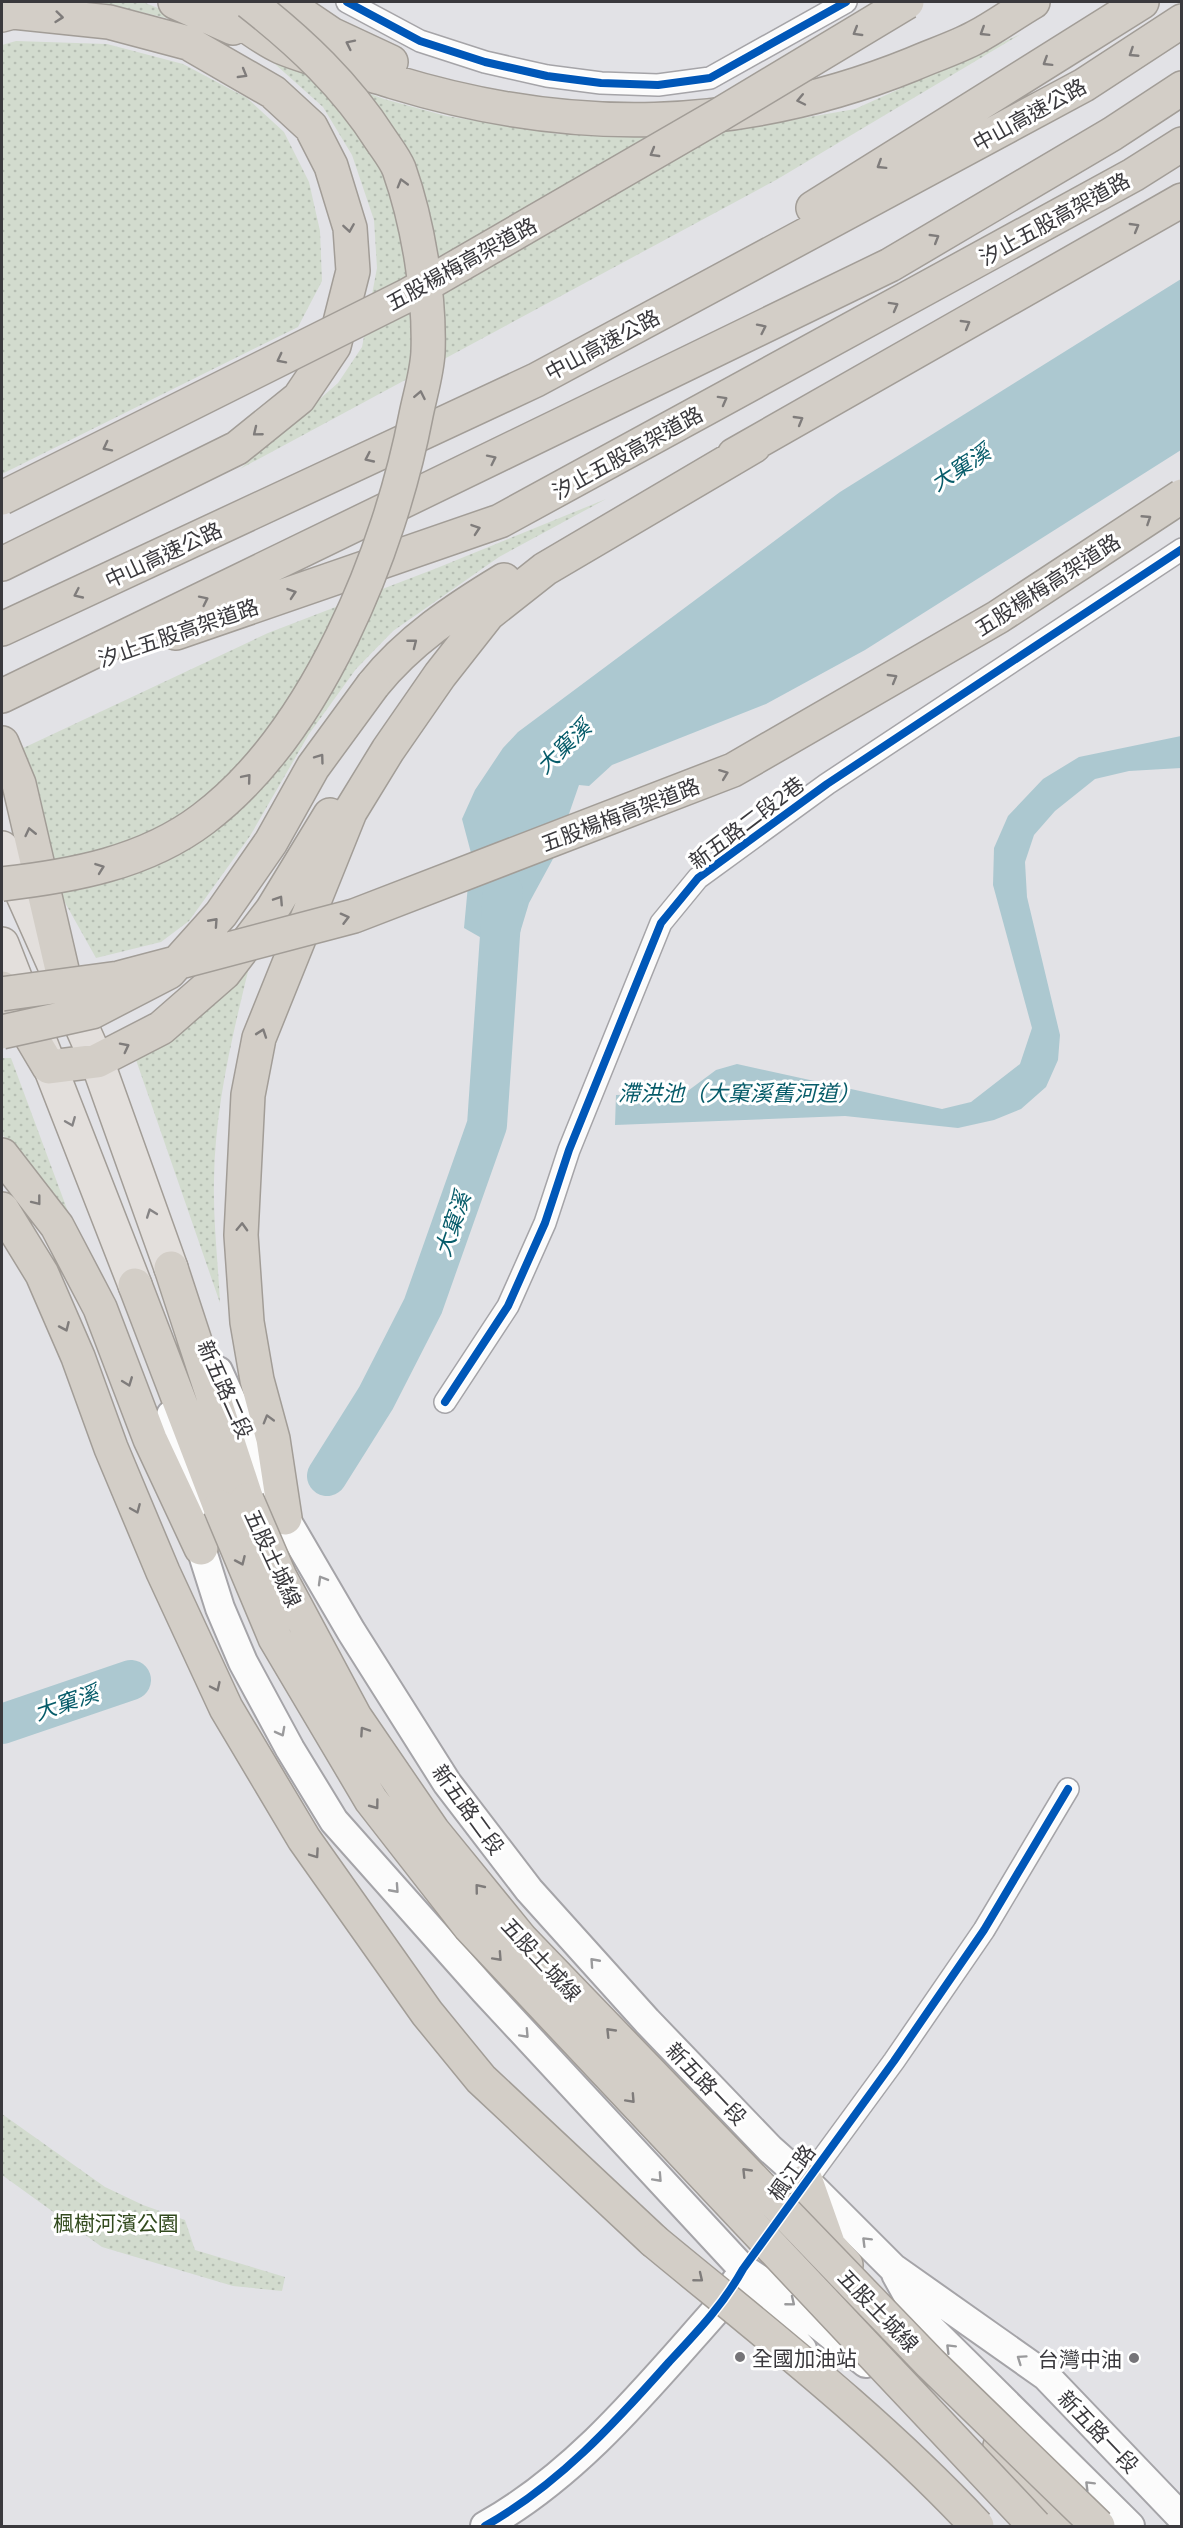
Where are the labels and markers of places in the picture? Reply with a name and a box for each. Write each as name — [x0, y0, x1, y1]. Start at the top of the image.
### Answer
place label: 全國加油站 — [752, 2345, 857, 2370]
place label: 台灣中油 — [1038, 2346, 1122, 2371]
marker: 全國加油站 — [733, 2350, 747, 2364]
marker: 台灣中油 — [1127, 2351, 1141, 2365]

